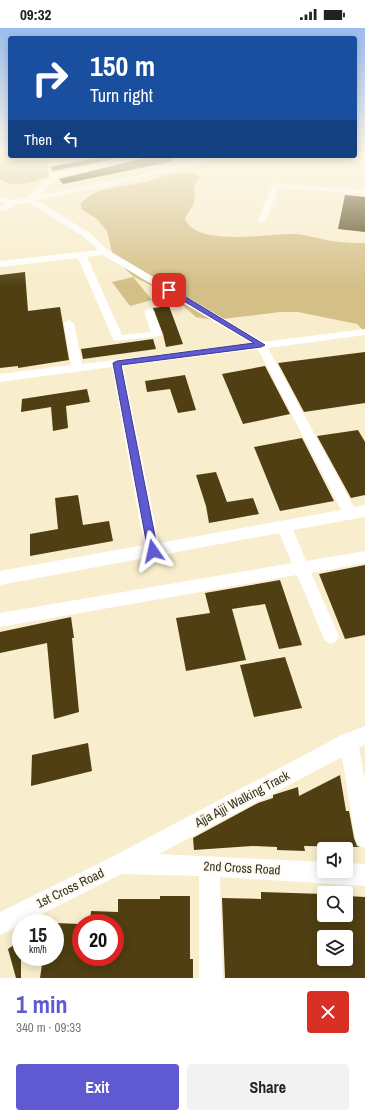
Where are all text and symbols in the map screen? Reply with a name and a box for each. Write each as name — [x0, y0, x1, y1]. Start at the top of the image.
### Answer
text: 09:32 — [20, 4, 51, 25]
text: 150 m — [90, 47, 155, 85]
icon: right — [24, 52, 76, 104]
text: Turn right — [90, 83, 153, 108]
icon: left — [60, 128, 82, 150]
text: Then — [24, 129, 52, 150]
pin — [152, 273, 186, 307]
icon: arrive — [158, 279, 180, 301]
position arrow — [132, 530, 174, 572]
street label: Ajja Ajji Walking Track — [191, 767, 293, 832]
map controls — [317, 842, 353, 966]
button: sound — [317, 842, 353, 878]
street label: 2nd Cross Road — [203, 857, 281, 879]
street label: 1st Cross Road — [33, 864, 107, 912]
button: search — [317, 886, 353, 922]
speed limit sign: 20 — [72, 914, 124, 966]
text: 15 — [29, 921, 47, 948]
button: layers — [317, 930, 353, 966]
text: km/h — [29, 943, 47, 956]
text: 1 min — [16, 988, 67, 1020]
button: close — [307, 991, 349, 1033]
text: 340 m · 09:33 — [16, 1019, 81, 1036]
button: Exit — [16, 1064, 179, 1110]
button: Share — [187, 1064, 349, 1110]

